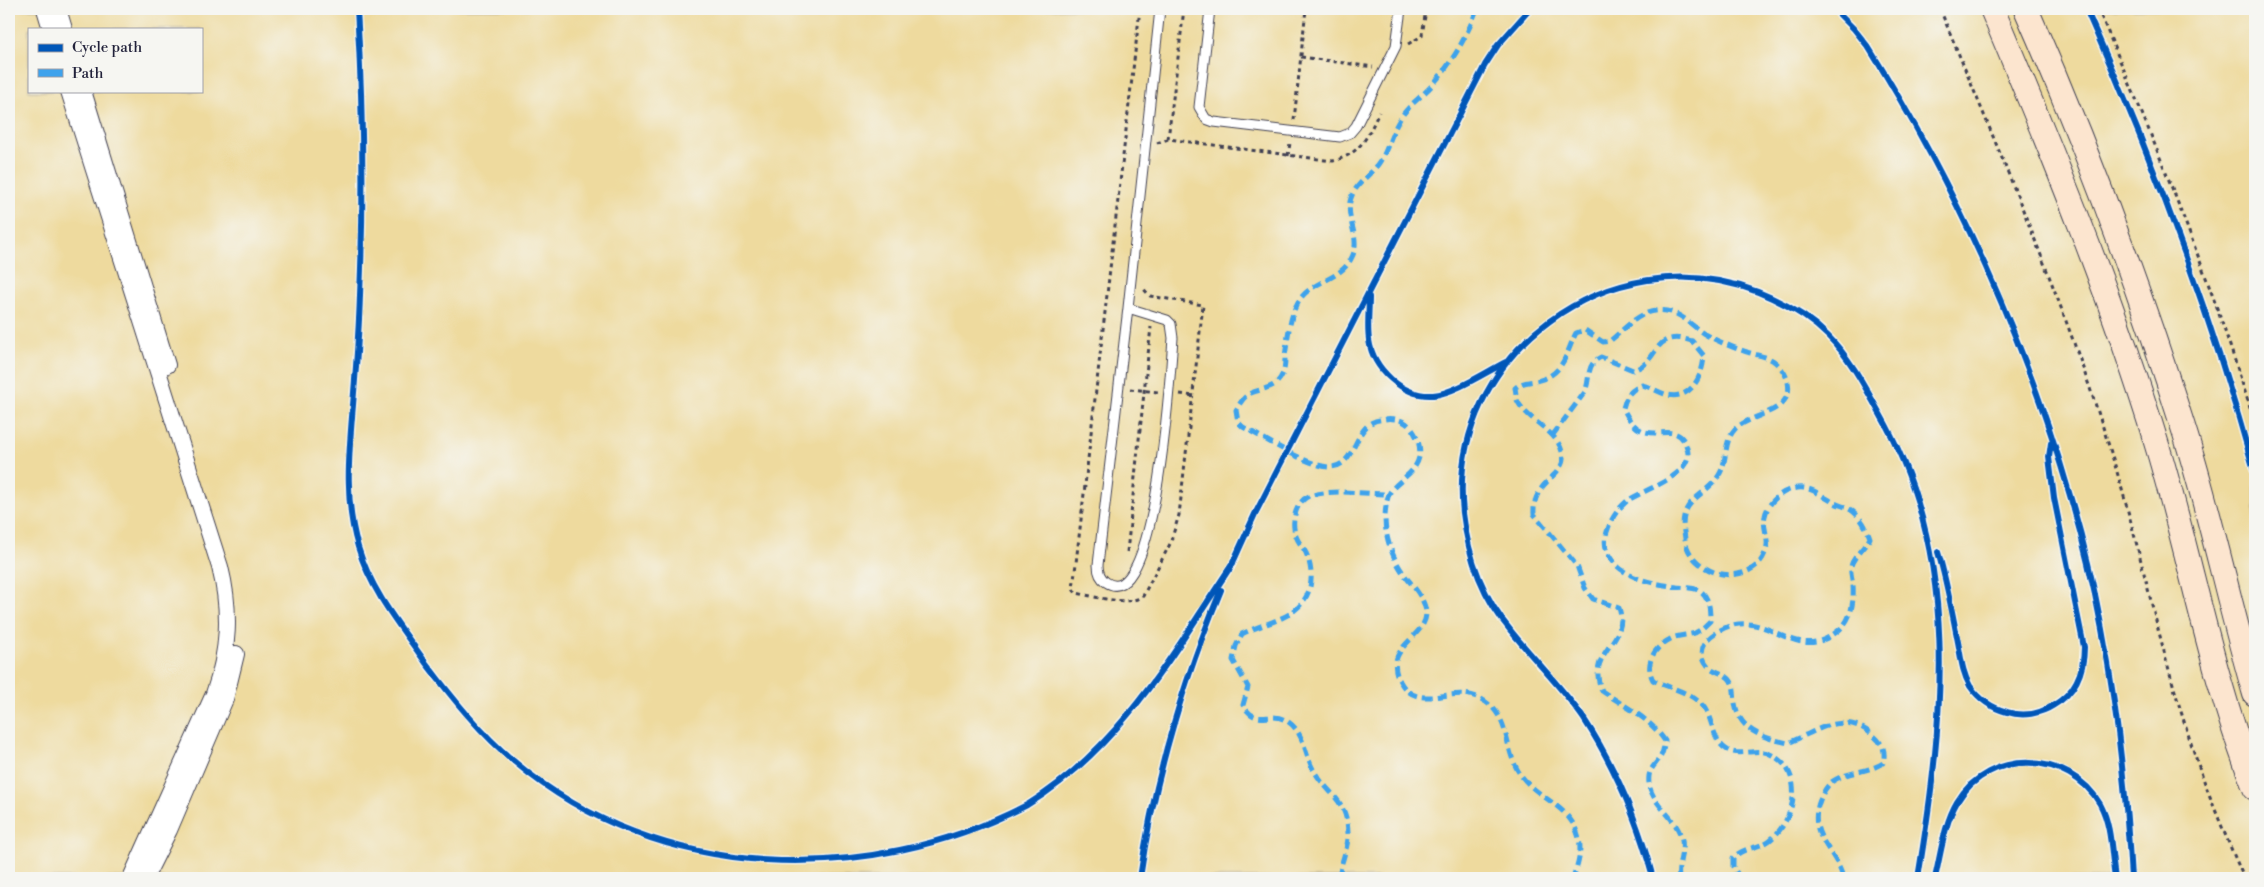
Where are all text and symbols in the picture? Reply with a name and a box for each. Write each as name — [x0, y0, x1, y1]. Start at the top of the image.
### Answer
legend — [28, 28, 202, 92]
text: Cycle path — [72, 38, 142, 57]
text: Path — [72, 64, 104, 83]

